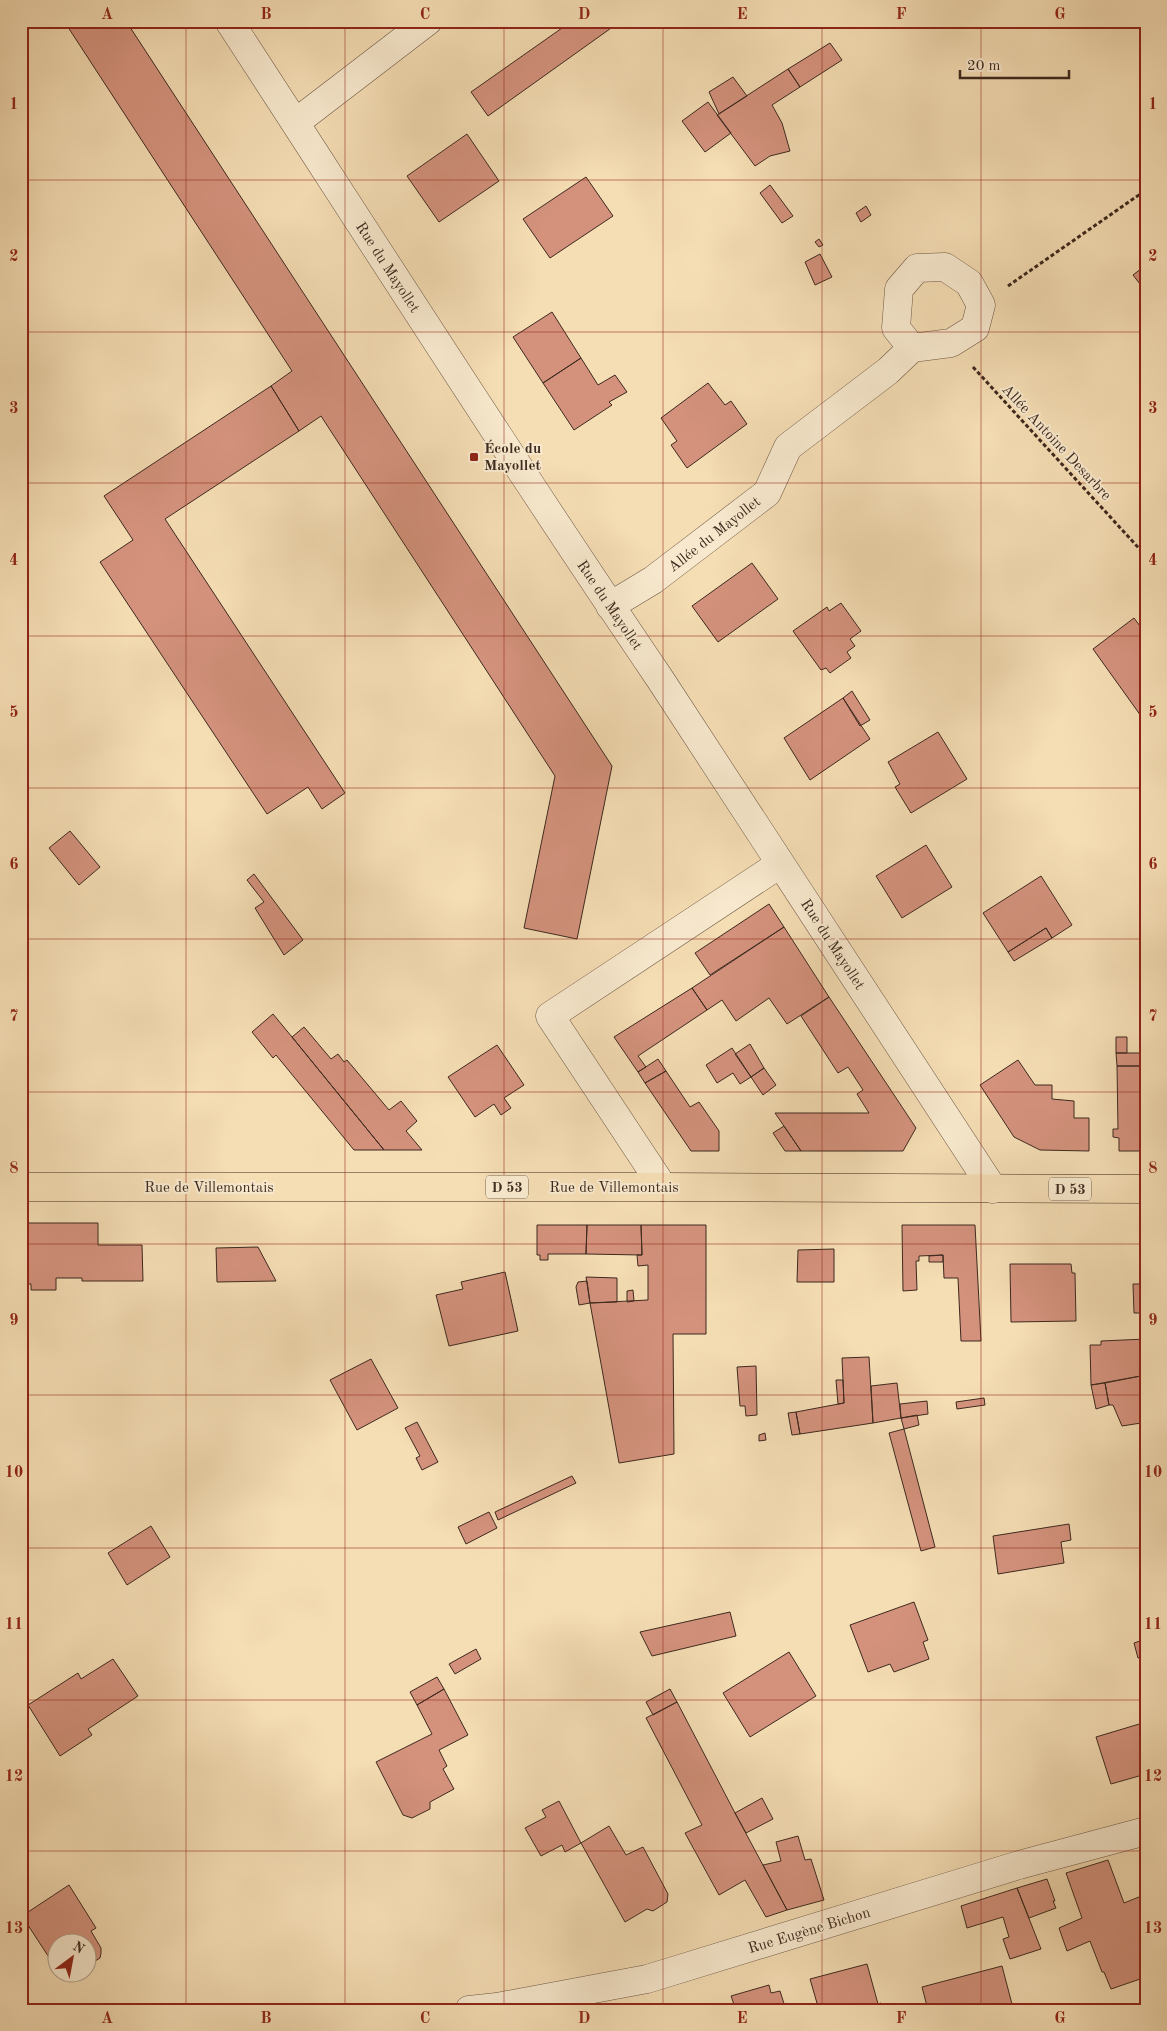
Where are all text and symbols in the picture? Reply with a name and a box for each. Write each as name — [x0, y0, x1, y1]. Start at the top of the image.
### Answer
text: A — [101, 7, 113, 23]
text: B — [260, 7, 272, 23]
text: C — [420, 7, 430, 23]
text: D — [578, 7, 590, 23]
text: E — [736, 7, 748, 23]
text: F — [896, 7, 907, 23]
text: G — [1054, 7, 1066, 23]
scale bar — [960, 48, 1068, 80]
text: 20 m — [967, 59, 1001, 74]
text: 1 — [9, 97, 19, 113]
text: 1 — [1148, 97, 1158, 113]
street label: Rue du Mayollet — [352, 220, 422, 316]
text: 2 — [9, 249, 19, 265]
text: 2 — [1148, 249, 1158, 265]
street label: Allée Antoine Desarbre — [998, 382, 1113, 504]
text: 3 — [9, 401, 19, 417]
text: 3 — [1148, 401, 1158, 417]
place label: École du Mayollet — [484, 439, 542, 474]
marker: École du Mayollet — [468, 451, 480, 463]
street label: Allée du Mayollet — [666, 495, 764, 576]
text: 4 — [9, 553, 19, 569]
text: 4 — [1148, 553, 1158, 569]
street label: Rue du Mayollet — [573, 558, 644, 653]
text: 5 — [9, 705, 19, 721]
text: 5 — [1148, 705, 1158, 721]
text: 6 — [9, 857, 19, 873]
text: 6 — [1148, 857, 1158, 873]
street label: Rue du Mayollet — [797, 897, 867, 993]
text: 7 — [9, 1009, 19, 1025]
text: 7 — [1148, 1009, 1158, 1025]
text: 8 — [9, 1161, 19, 1177]
text: 8 — [1148, 1161, 1158, 1177]
road number: D 53 — [486, 1176, 528, 1198]
road number: D 53 — [1049, 1178, 1091, 1200]
street label: Rue de Villemontais — [144, 1181, 274, 1196]
street label: Rue de Villemontais — [549, 1181, 679, 1196]
text: 9 — [9, 1313, 19, 1329]
text: 9 — [1148, 1313, 1158, 1329]
text: 10 — [5, 1465, 23, 1481]
text: 10 — [1144, 1465, 1162, 1481]
text: 11 — [5, 1617, 23, 1633]
text: 11 — [1144, 1617, 1162, 1633]
text: 12 — [5, 1769, 23, 1785]
text: 12 — [1144, 1769, 1162, 1785]
street label: Rue Eugène Bichon — [746, 1906, 872, 1957]
text: 13 — [5, 1921, 23, 1937]
text: 13 — [1144, 1921, 1162, 1937]
north arrow — [48, 1934, 98, 1984]
text: N — [70, 1939, 87, 1957]
text: A — [101, 2011, 113, 2027]
text: B — [260, 2011, 272, 2027]
text: C — [420, 2011, 430, 2027]
text: D — [578, 2011, 590, 2027]
text: E — [736, 2011, 748, 2027]
text: F — [896, 2011, 907, 2027]
text: G — [1054, 2011, 1066, 2027]

